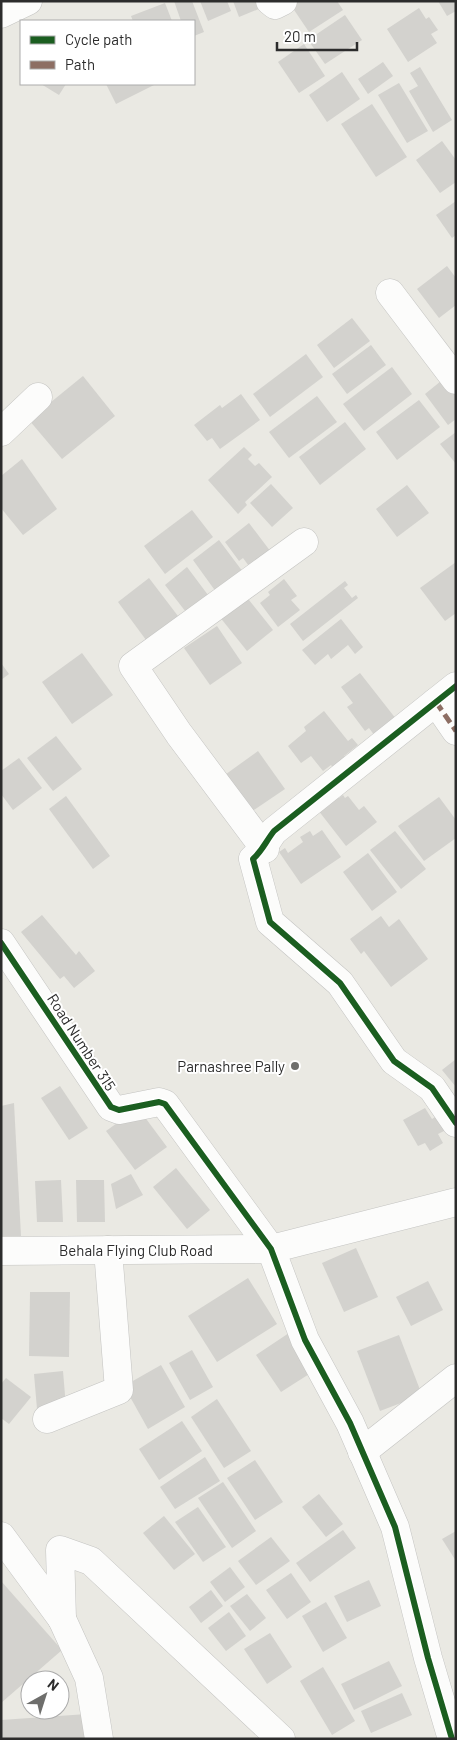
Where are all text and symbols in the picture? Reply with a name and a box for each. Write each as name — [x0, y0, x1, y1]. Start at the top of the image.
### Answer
legend — [20, 20, 195, 85]
scale bar — [277, 20, 357, 52]
text: 20 m — [284, 27, 316, 45]
text: Cycle path — [65, 30, 132, 48]
text: Path — [65, 55, 95, 73]
street label: Road Number 315 — [44, 990, 120, 1094]
place label: Parnashree Pally — [177, 1057, 285, 1075]
marker: Parnashree Pally — [289, 1060, 301, 1072]
street label: Behala Flying Club Road — [59, 1241, 213, 1259]
north arrow — [20, 1670, 70, 1720]
text: N — [45, 1675, 62, 1694]

